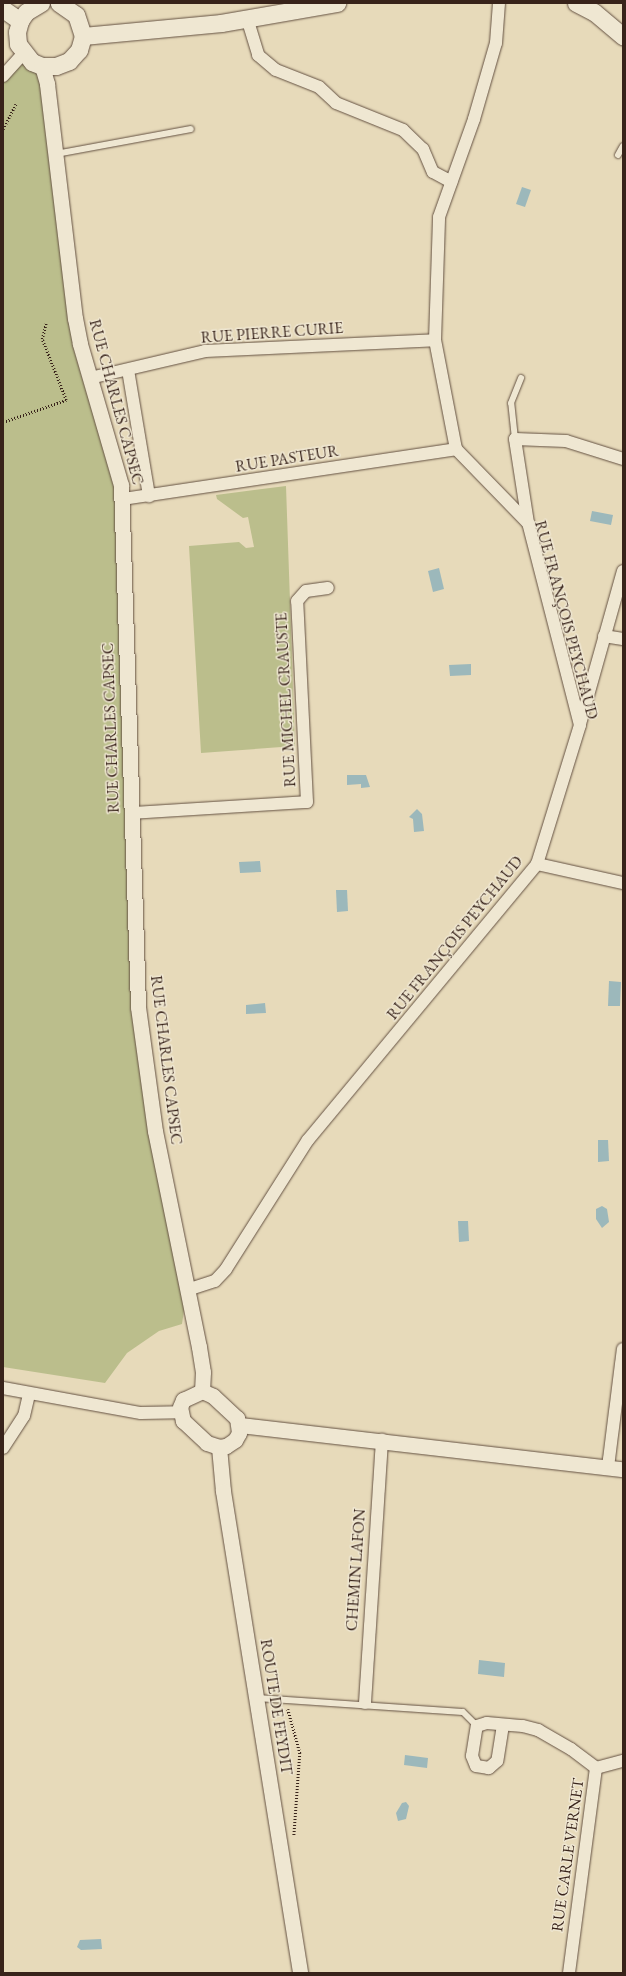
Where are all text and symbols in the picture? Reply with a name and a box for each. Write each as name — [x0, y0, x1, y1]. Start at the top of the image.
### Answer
street label: RUE CHARLES CAPSEC — [85, 317, 147, 487]
street label: RUE PIERRE CURIE — [200, 318, 344, 348]
street label: RUE PASTEUR — [234, 441, 340, 477]
street label: RUE FRANÇOIS PEYCHAUD — [530, 518, 602, 722]
street label: RUE MICHEL CRAUSTE — [272, 612, 300, 788]
street label: RUE CHARLES CAPSEC — [98, 643, 124, 813]
street label: RUE FRANÇOIS PEYCHAUD — [383, 852, 527, 1024]
street label: RUE CHARLES CAPSEC — [146, 974, 186, 1146]
street label: CHEMIN LAFON — [342, 1508, 370, 1632]
street label: ROUTE DE FEYDIT — [256, 1638, 296, 1776]
street label: RUE CARLE VERNET — [548, 1777, 588, 1933]

